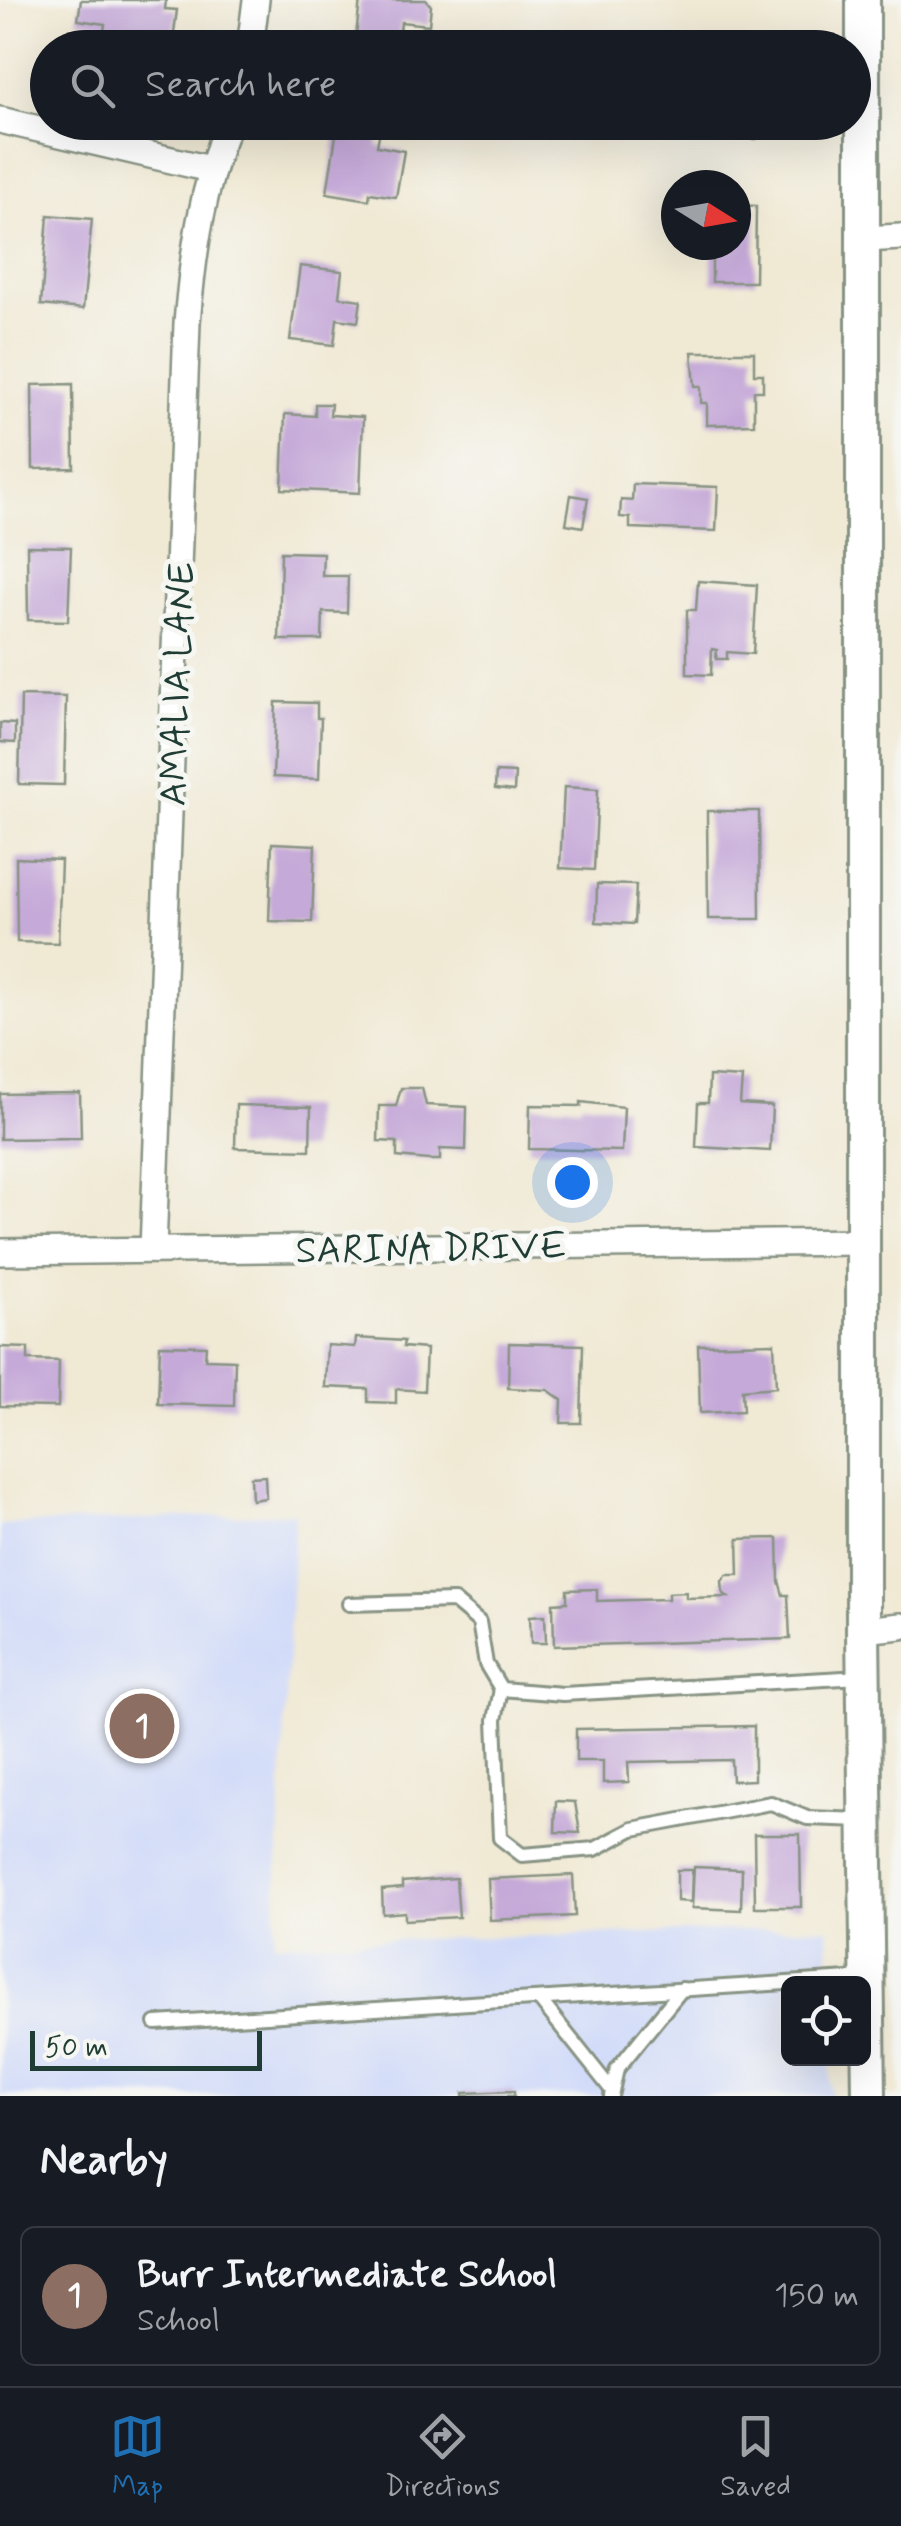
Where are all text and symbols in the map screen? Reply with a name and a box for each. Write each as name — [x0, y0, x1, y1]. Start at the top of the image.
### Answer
search box — [30, 30, 871, 140]
icon: search — [65, 58, 120, 113]
text: Search here — [145, 61, 336, 110]
north arrow — [661, 170, 751, 260]
street label: AMALIA LANE — [150, 561, 207, 807]
your location — [547, 1157, 598, 1208]
street label: SARINA DRIVE — [295, 1223, 567, 1276]
pin: 1 — [110, 1688, 174, 1764]
map controls — [781, 1976, 871, 2066]
button: locate — [781, 1976, 871, 2066]
scale bar — [30, 2026, 262, 2070]
text: 50 m — [45, 2030, 108, 2067]
text: Nearby — [40, 2134, 168, 2189]
text: Burr Intermediate School — [137, 2251, 557, 2300]
text: 1 — [67, 2275, 82, 2317]
text: 150 m — [774, 2275, 859, 2317]
text: School — [137, 2300, 220, 2342]
tab: Map — [110, 2409, 165, 2506]
tab: Directions — [385, 2409, 500, 2506]
tab: Saved — [720, 2409, 791, 2506]

